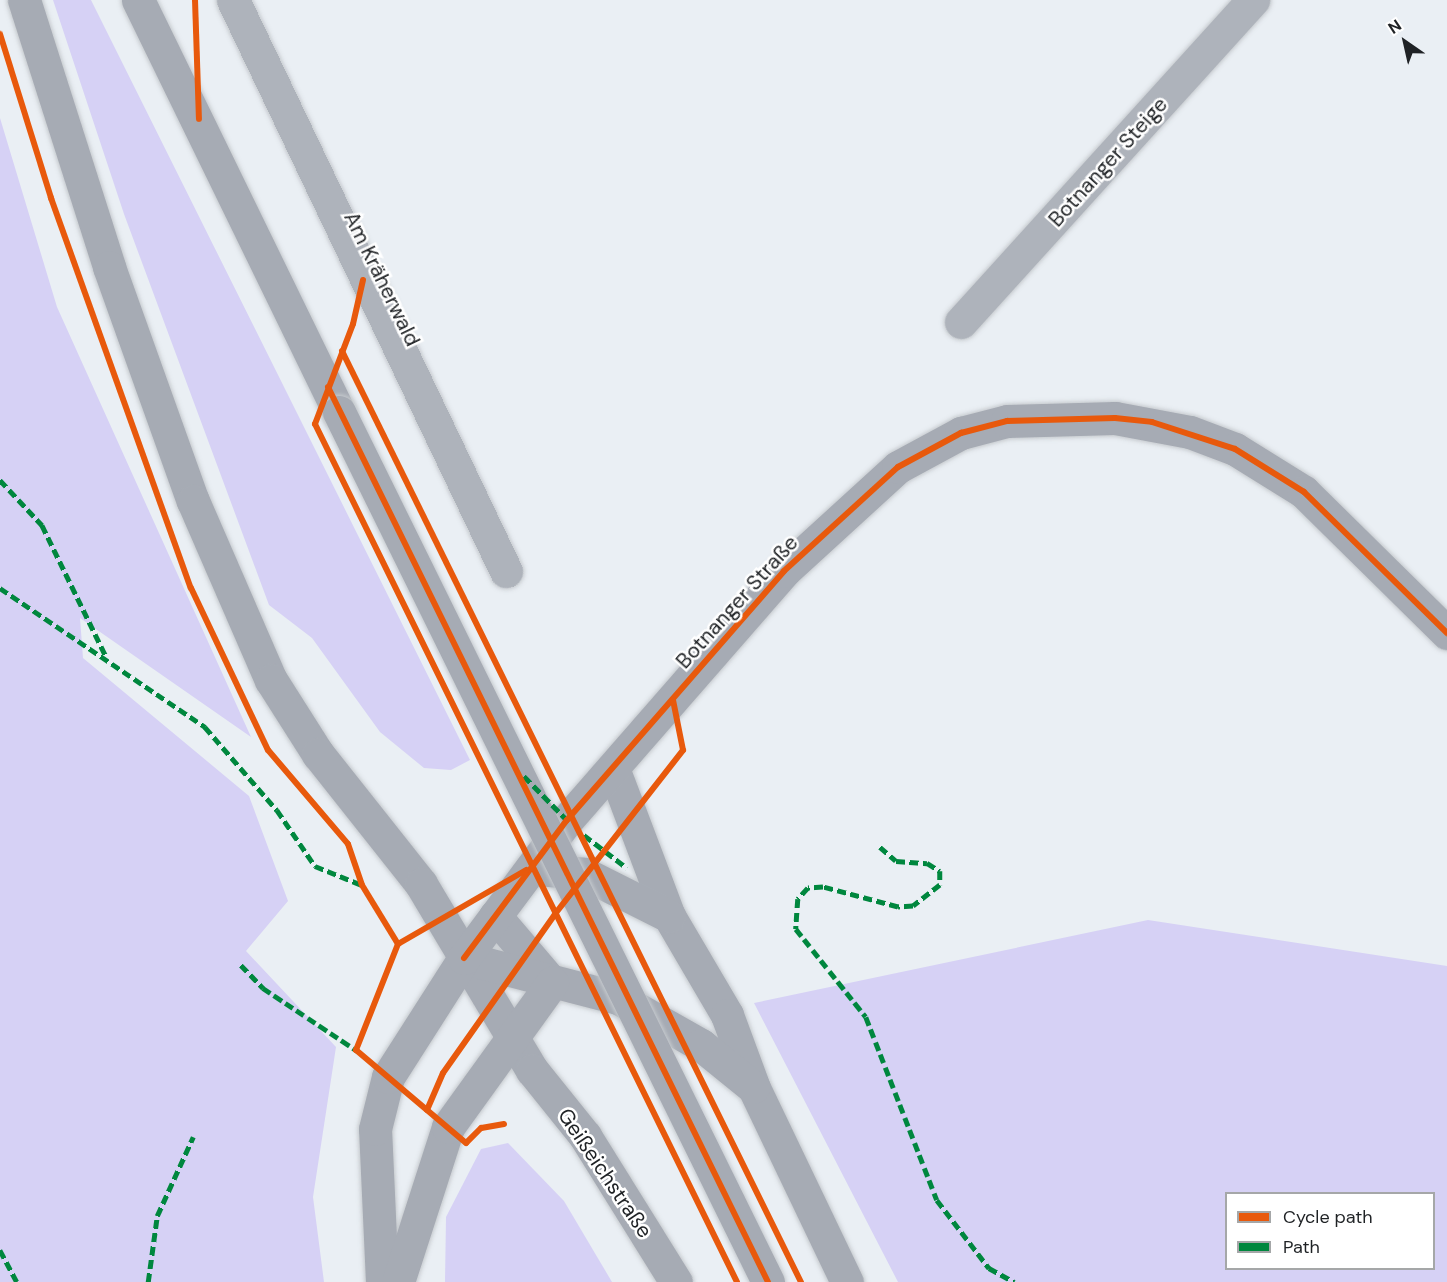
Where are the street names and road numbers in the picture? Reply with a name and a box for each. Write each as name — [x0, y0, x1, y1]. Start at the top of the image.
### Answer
street label: Botnanger Steige — [1043, 92, 1173, 232]
street label: Am Kräherwald — [339, 208, 425, 350]
street label: Botnanger Straße — [671, 530, 803, 674]
street label: Geißeichstraße — [552, 1104, 658, 1242]

